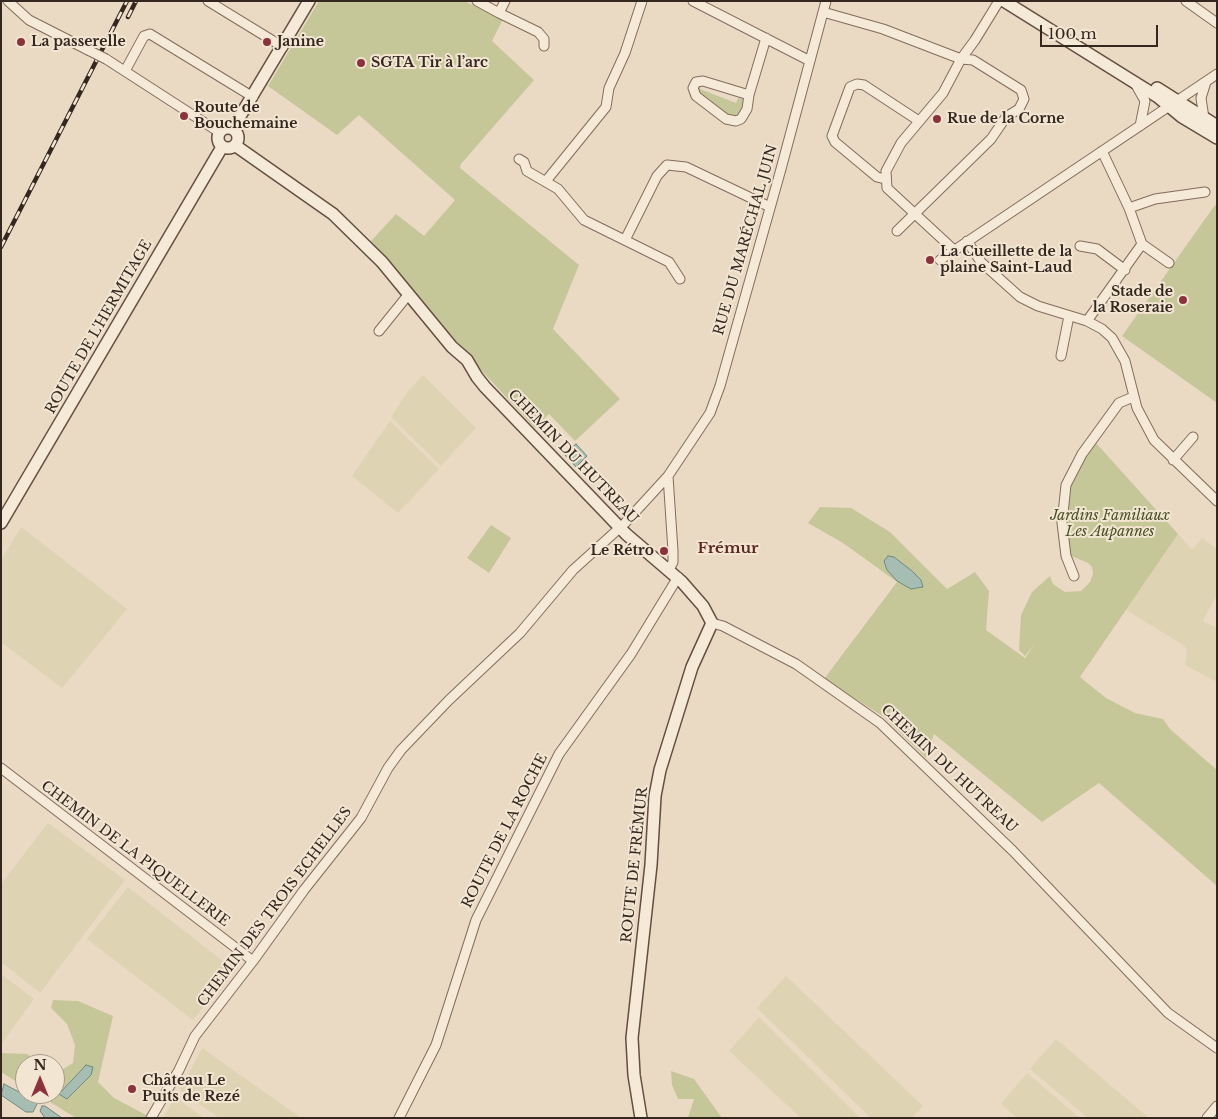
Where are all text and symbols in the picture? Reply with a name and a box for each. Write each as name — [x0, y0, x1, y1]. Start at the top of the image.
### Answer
scale bar — [1043, 15, 1160, 47]
text: 100 m — [1048, 24, 1097, 43]
place label: La passerelle — [31, 34, 126, 50]
place label: Janine — [277, 34, 324, 50]
marker: La passerelle — [15, 36, 27, 48]
marker: Janine — [261, 36, 273, 48]
place label: SGTA Tir à l’arc — [371, 55, 488, 71]
marker: SGTA Tir à l’arc — [355, 57, 367, 69]
place label: Route de Bouchemaine — [194, 100, 297, 132]
marker: Route de Bouchemaine — [178, 110, 190, 122]
place label: Rue de la Corne — [947, 111, 1065, 127]
marker: Rue de la Corne — [931, 113, 943, 125]
street label: RUE DU MARÉCHAL JUIN — [711, 143, 781, 337]
street label: ROUTE DE L'HERMITAGE — [42, 237, 156, 417]
place label: La Cueillette de la plaine Saint-Laud — [940, 244, 1072, 276]
marker: La Cueillette de la plaine Saint-Laud — [924, 254, 936, 266]
place label: Stade de la Roseraie — [1093, 284, 1173, 316]
marker: Stade de la Roseraie — [1177, 294, 1189, 306]
street label: CHEMIN DU HUTREAU — [504, 386, 642, 528]
park label: Jardins Familiaux Les Aupannes — [1050, 508, 1170, 540]
district label: Frémur — [697, 540, 759, 558]
place label: Le Rétro — [591, 543, 654, 559]
marker: Le Rétro — [658, 545, 670, 557]
street label: CHEMIN DU HUTREAU — [877, 701, 1021, 837]
street label: ROUTE DE LA ROCHE — [459, 751, 551, 911]
street label: CHEMIN DE LA PIQUELLERIE — [37, 778, 233, 930]
street label: ROUTE DE FRÉMUR — [618, 786, 652, 944]
street label: CHEMIN DES TROIS ECHELLES — [194, 804, 356, 1010]
north arrow — [15, 1054, 65, 1104]
text: N — [33, 1056, 47, 1074]
place label: Château Le Puits de Rezé — [142, 1073, 240, 1106]
marker: Château Le Puits de Rezé — [126, 1083, 138, 1095]

